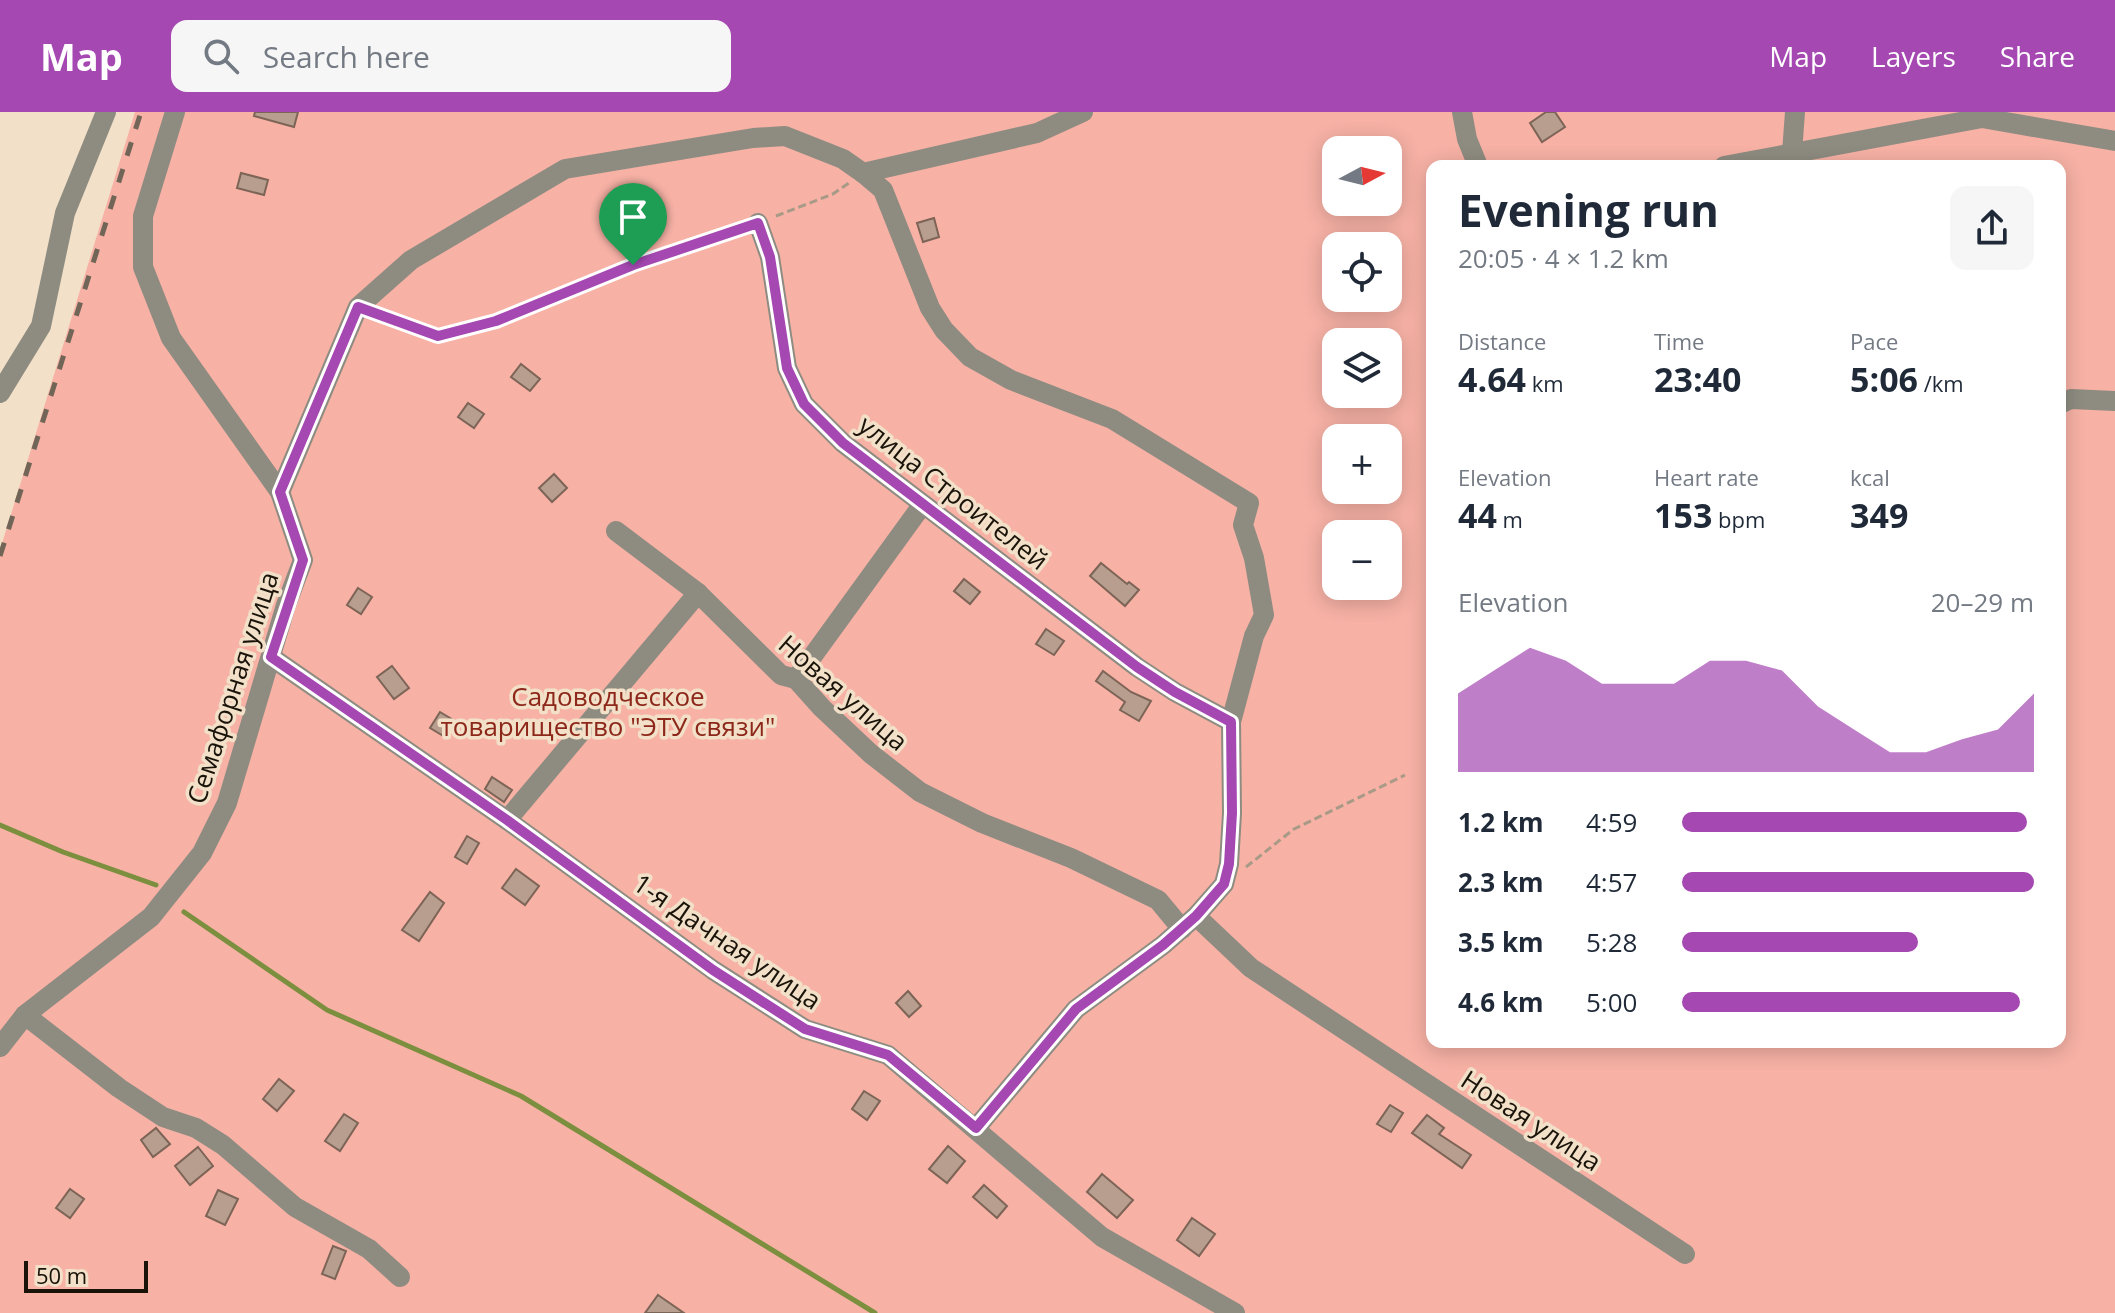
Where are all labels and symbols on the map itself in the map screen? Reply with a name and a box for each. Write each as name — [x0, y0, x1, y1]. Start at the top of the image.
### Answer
north arrow — [1322, 136, 1402, 216]
pin — [599, 183, 667, 265]
street label: улица Строителей — [851, 407, 1056, 578]
street label: Семафорная улица — [178, 567, 287, 808]
street label: Новая улица — [771, 626, 916, 758]
park label: Садоводческое товарищество "ЭТУ связи" — [441, 678, 775, 744]
street label: 1-я Дачная улица — [626, 865, 829, 1017]
street label: Новая улица — [1454, 1061, 1609, 1179]
scale bar — [24, 1257, 148, 1293]

